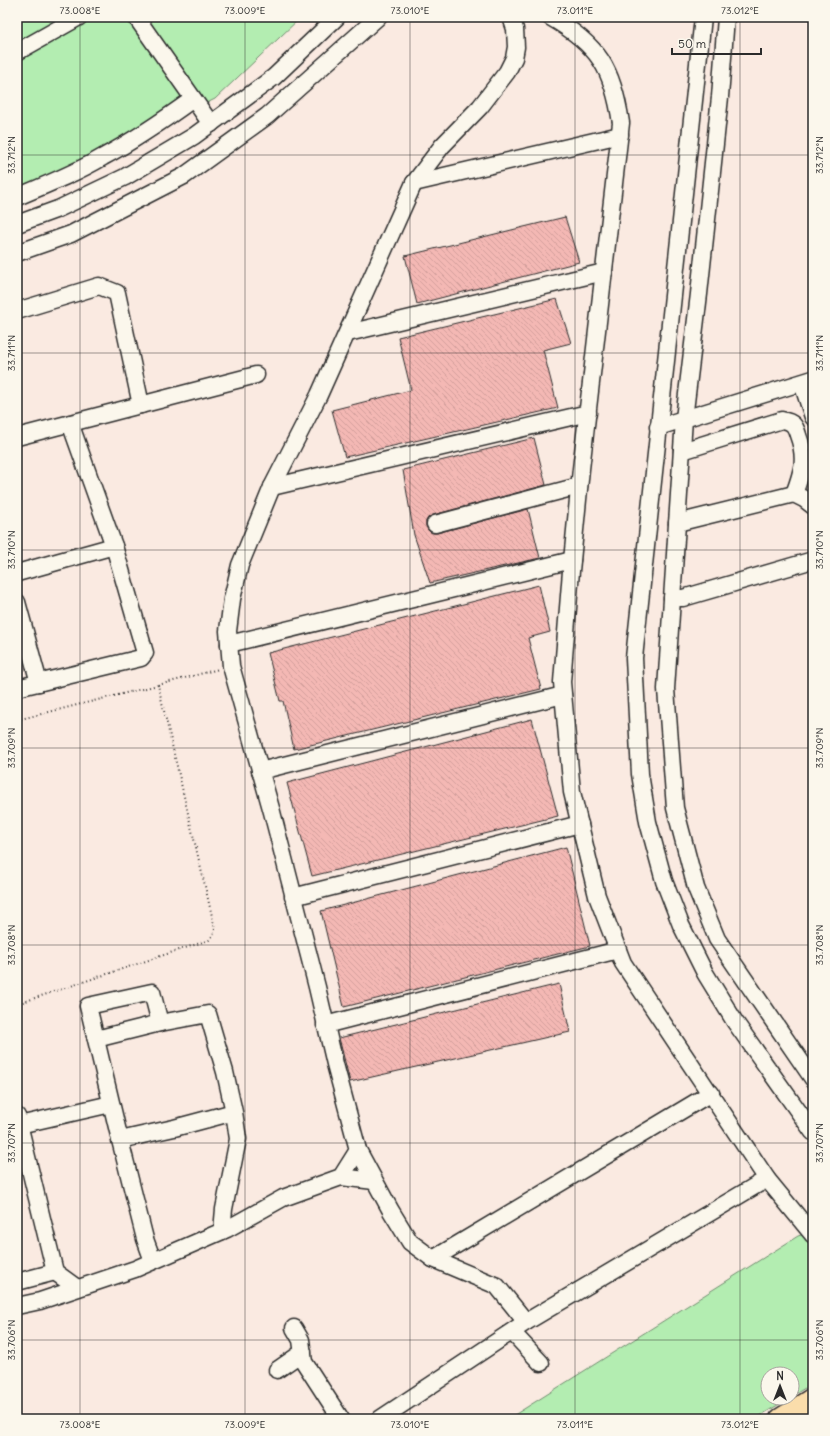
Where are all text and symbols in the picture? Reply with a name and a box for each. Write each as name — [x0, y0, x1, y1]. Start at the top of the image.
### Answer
text: 73.008°E — [60, 4, 101, 17]
text: 73.009°E — [225, 4, 266, 17]
text: 73.010°E — [391, 4, 430, 17]
text: 73.011°E — [557, 4, 593, 17]
text: 73.012°E — [721, 4, 759, 17]
scale bar — [672, 30, 761, 56]
text: 50 m — [678, 36, 707, 51]
text: 33.712°N — [5, 136, 18, 174]
text: 33.712°N — [813, 136, 826, 174]
text: 33.711°N — [5, 335, 18, 371]
text: 33.711°N — [813, 335, 826, 371]
text: 33.710°N — [5, 530, 18, 570]
text: 33.710°N — [813, 530, 826, 570]
text: 33.709°N — [5, 728, 18, 768]
text: 33.709°N — [813, 728, 826, 768]
text: 33.708°N — [5, 925, 18, 965]
text: 33.708°N — [813, 925, 826, 965]
text: 33.707°N — [5, 1123, 18, 1163]
text: 33.707°N — [813, 1123, 826, 1163]
text: 33.706°N — [5, 1320, 18, 1360]
text: 33.706°N — [813, 1320, 826, 1360]
north arrow — [760, 1366, 800, 1406]
text: N — [776, 1369, 784, 1383]
text: 73.008°E — [60, 1418, 101, 1431]
text: 73.009°E — [225, 1418, 266, 1431]
text: 73.010°E — [391, 1418, 430, 1431]
text: 73.011°E — [557, 1418, 593, 1431]
text: 73.012°E — [721, 1418, 759, 1431]

